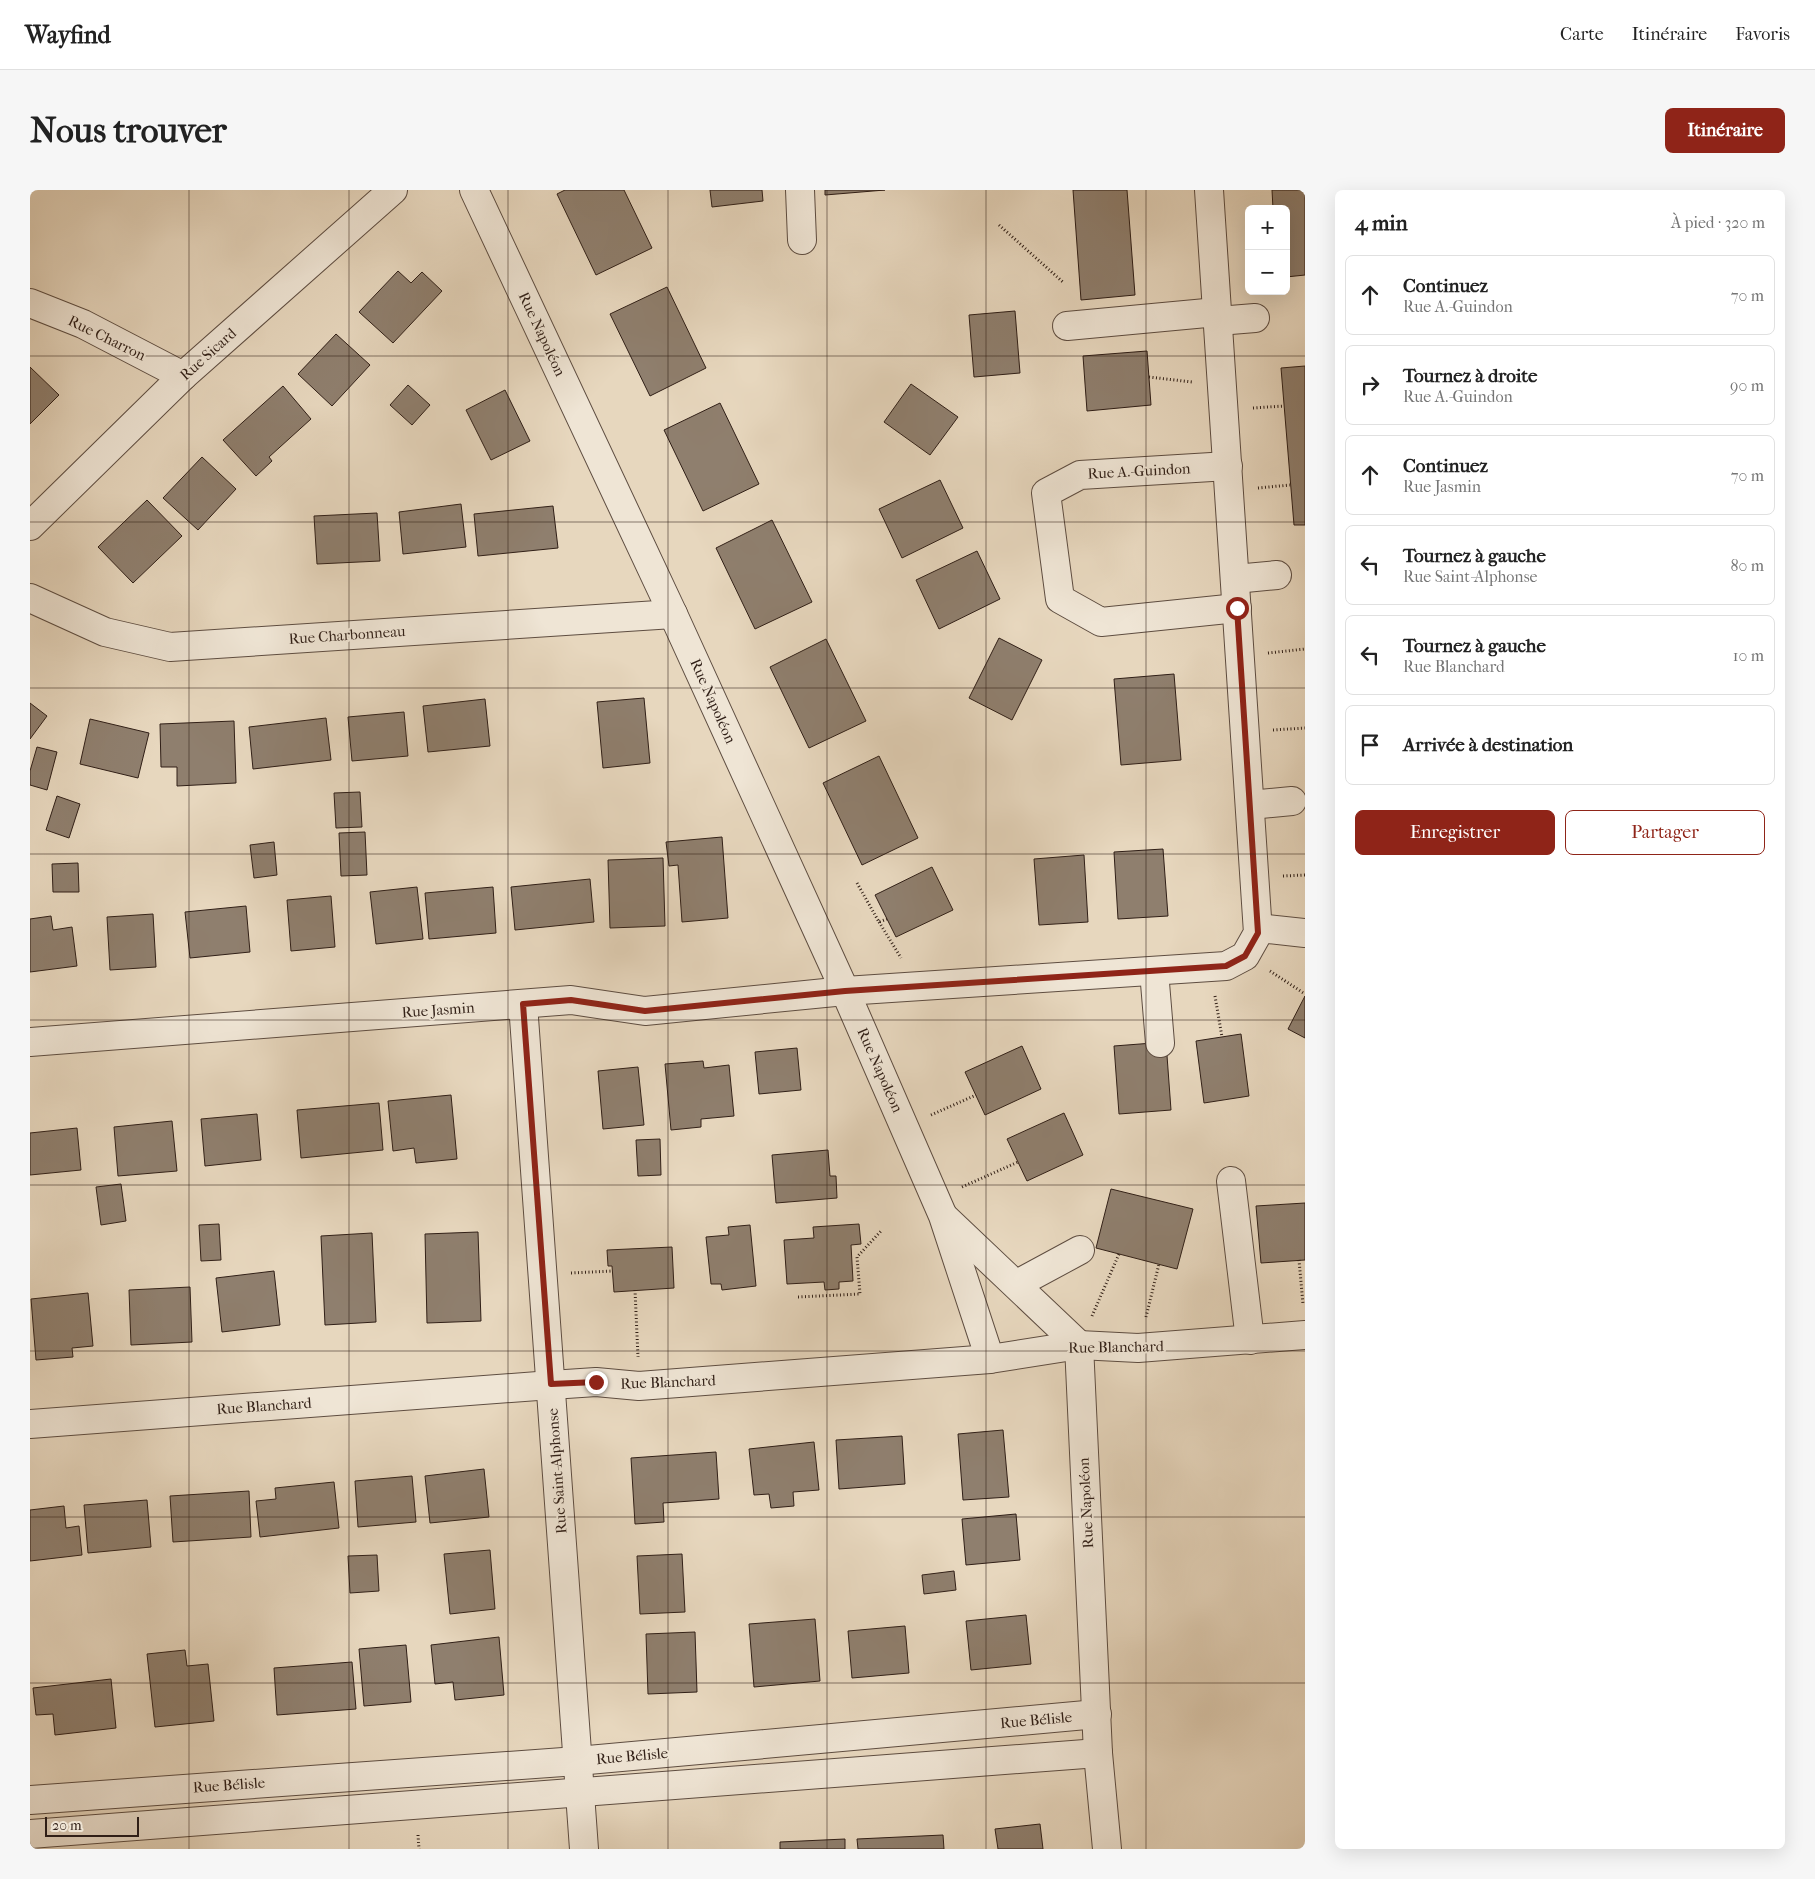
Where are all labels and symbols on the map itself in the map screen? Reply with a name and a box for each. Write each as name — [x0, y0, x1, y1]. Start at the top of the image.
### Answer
street label: Rue Napoléon — [515, 289, 570, 379]
street label: Rue Charron — [65, 311, 149, 365]
street label: Rue Sicard — [176, 323, 241, 384]
street label: Rue A.-Guindon — [1087, 459, 1191, 483]
route start — [1226, 597, 1249, 620]
street label: Rue Charbonneau — [288, 622, 407, 648]
street label: Rue Napoléon — [686, 656, 740, 746]
street label: Rue Jasmin — [401, 998, 475, 1022]
street label: Rue Napoléon — [853, 1025, 907, 1115]
street label: Rue Blanchard — [1068, 1337, 1165, 1357]
route end — [585, 1371, 608, 1394]
street label: Rue Blanchard — [620, 1371, 717, 1393]
street label: Rue Blanchard — [216, 1394, 313, 1418]
street label: Rue Saint-Alphonse — [544, 1407, 570, 1535]
street label: Rue Napoléon — [1075, 1457, 1097, 1549]
street label: Rue Bélisle — [999, 1708, 1073, 1732]
street label: Rue Bélisle — [595, 1744, 669, 1768]
street label: Rue Bélisle — [192, 1773, 266, 1797]
scale bar — [45, 1814, 139, 1837]

